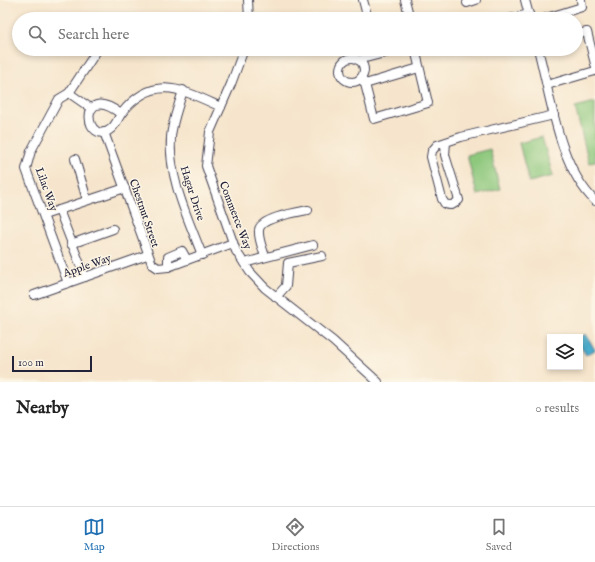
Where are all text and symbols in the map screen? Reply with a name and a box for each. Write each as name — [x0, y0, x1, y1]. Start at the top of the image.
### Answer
search box — [12, 12, 583, 56]
icon: search — [26, 23, 48, 45]
text: Search here — [58, 25, 129, 44]
street label: Hagar Drive — [177, 164, 208, 223]
street label: Lilac Way — [32, 166, 61, 214]
street label: Chestnut Street — [126, 177, 162, 250]
street label: Commerce Way — [216, 179, 255, 252]
street label: Apple Way — [61, 251, 114, 281]
map controls — [547, 334, 583, 370]
button: layers — [547, 334, 583, 370]
scale bar — [12, 354, 92, 373]
text: 100 m — [18, 356, 44, 370]
text: Nearby — [16, 398, 69, 419]
text: 0 results — [535, 400, 579, 417]
tab: Map — [83, 516, 105, 554]
tab: Directions — [272, 516, 319, 554]
tab: Saved — [486, 516, 512, 554]

